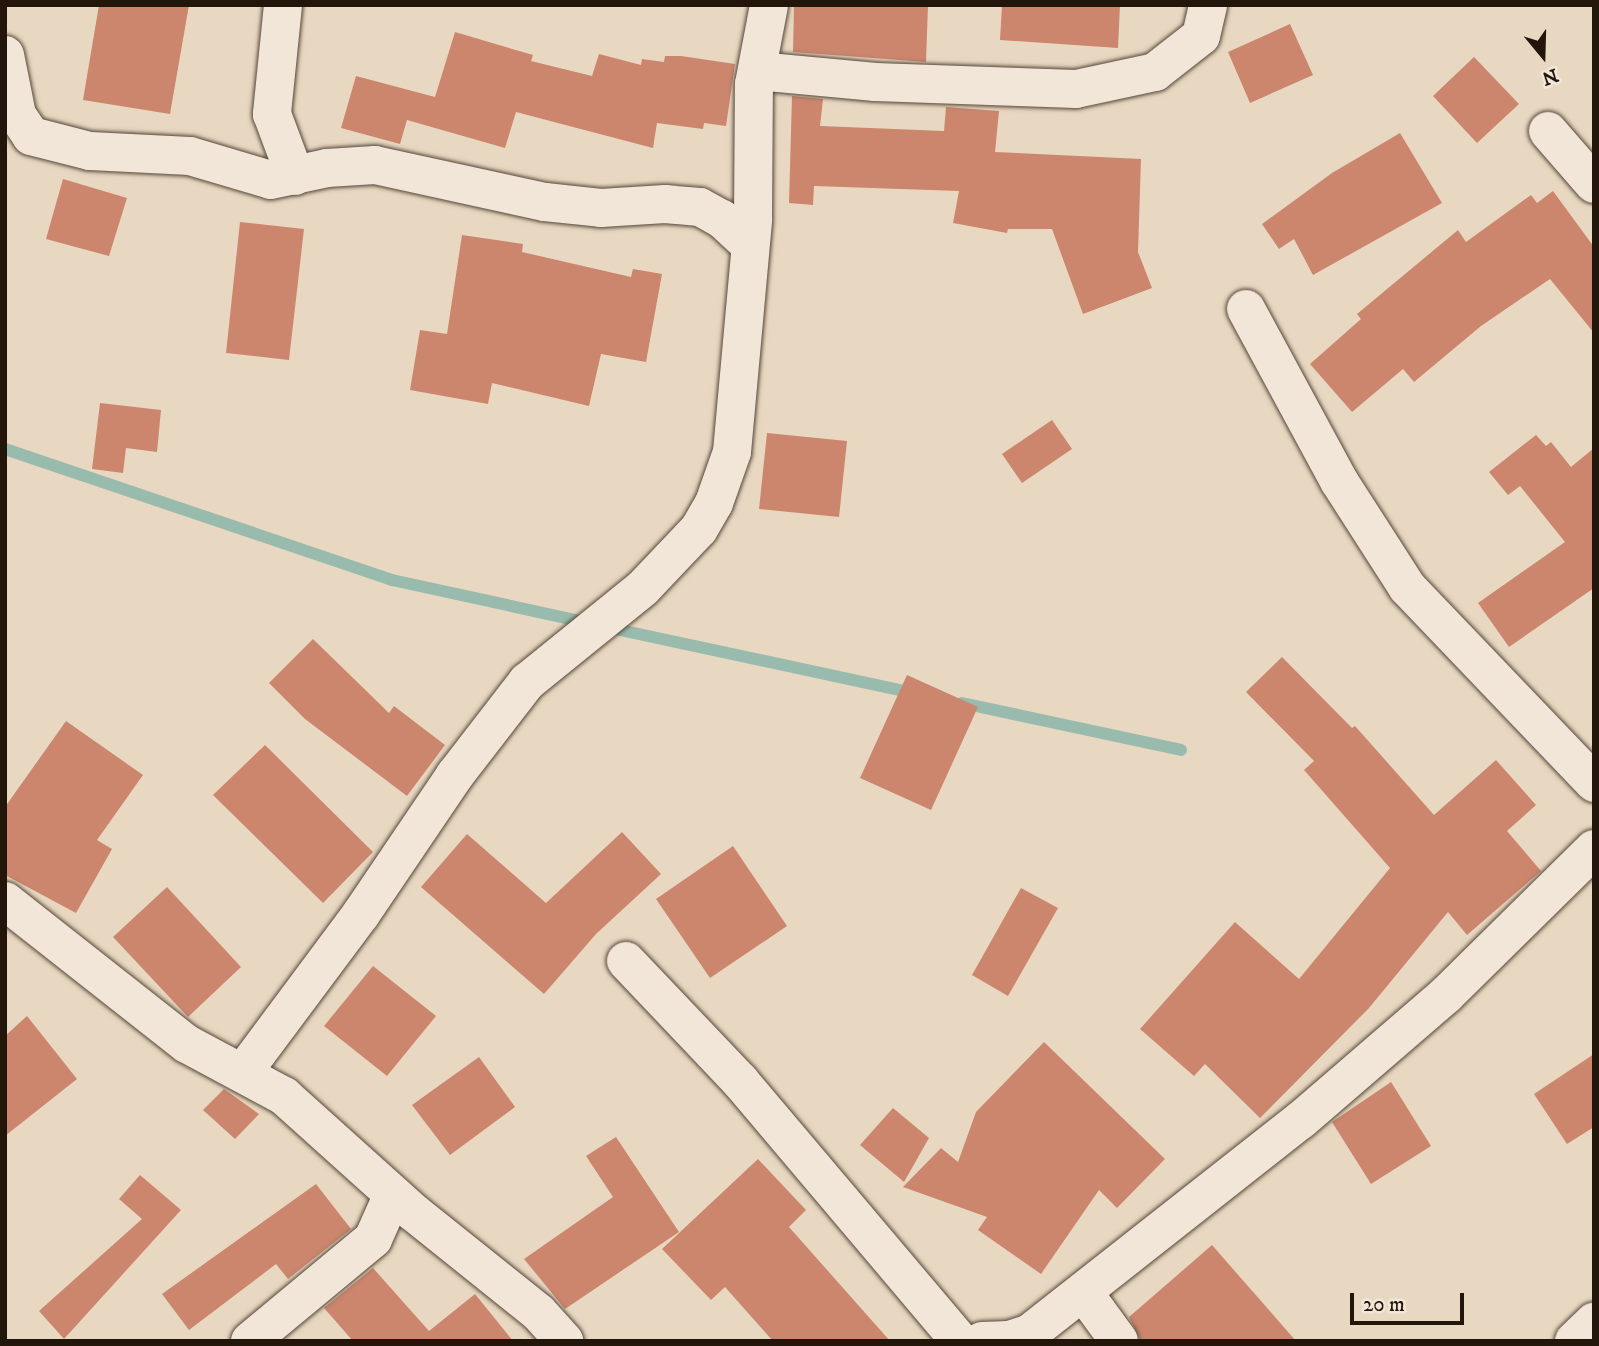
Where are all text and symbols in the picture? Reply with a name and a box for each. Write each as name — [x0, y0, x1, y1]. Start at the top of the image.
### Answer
north arrow — [1508, 21, 1578, 91]
text: N — [1539, 63, 1561, 90]
scale bar — [1354, 1280, 1468, 1324]
text: 20 m — [1363, 1292, 1405, 1318]

